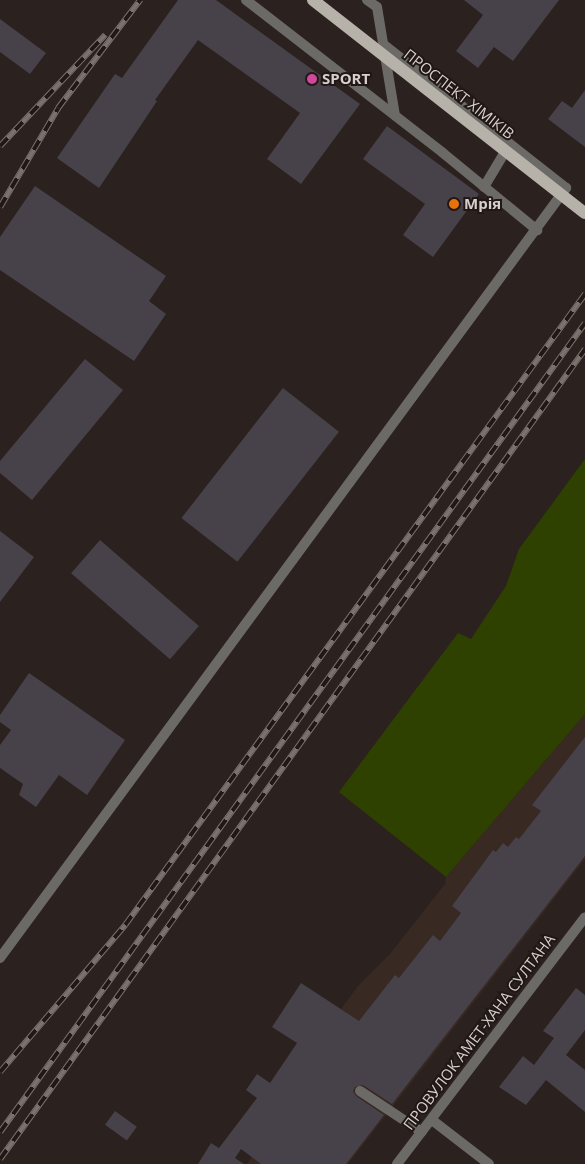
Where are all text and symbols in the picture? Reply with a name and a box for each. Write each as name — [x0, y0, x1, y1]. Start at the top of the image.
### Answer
street label: ПРОСПЕКТ ХІМІКІВ — [400, 45, 518, 143]
place label: SPORT — [322, 70, 370, 88]
marker: SPORT — [306, 73, 318, 85]
place label: Мрія — [464, 195, 501, 213]
marker: Мрія — [448, 198, 460, 210]
street label: ПРОВУЛОК АМЕТ-ХАНА СУЛТАНА — [399, 931, 559, 1133]

